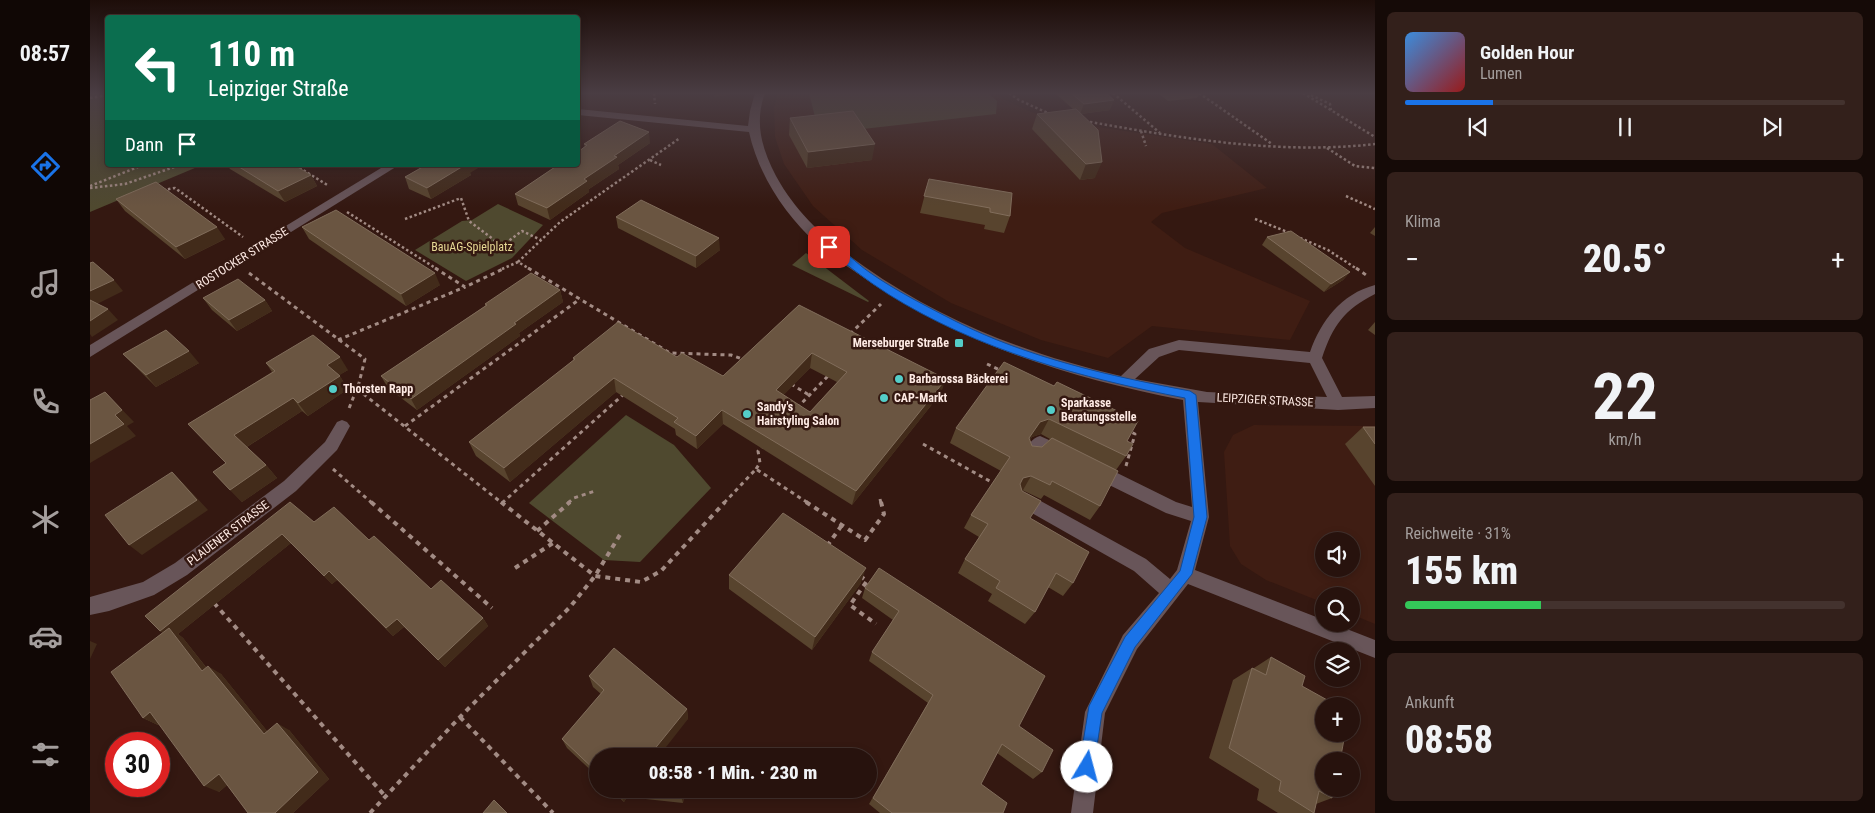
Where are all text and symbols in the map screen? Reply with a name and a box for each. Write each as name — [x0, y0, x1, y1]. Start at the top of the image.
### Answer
text: 110 m — [208, 34, 295, 75]
icon: left — [125, 35, 190, 100]
text: 08:57 — [20, 41, 70, 66]
text: Golden Hour — [1480, 41, 1574, 64]
text: Lumen — [1480, 64, 1522, 83]
text: Leipziger Straße — [208, 76, 349, 101]
icon: previous — [1464, 113, 1492, 141]
icon: pause — [1611, 113, 1639, 141]
icon: next — [1758, 113, 1786, 141]
icon: arrive — [173, 130, 201, 158]
text: Dann — [125, 133, 163, 156]
icon: directions — [28, 149, 63, 184]
text: Klima — [1405, 212, 1441, 231]
street label: ROSTOCKER STRASSE — [193, 224, 291, 292]
pin — [808, 226, 850, 268]
icon: arrive — [815, 233, 843, 261]
text: 20.5° — [1583, 237, 1667, 281]
park label: BauAG-Spielplatz — [431, 240, 513, 254]
text: − — [1405, 243, 1419, 276]
text: + — [1831, 243, 1845, 276]
icon: music — [28, 266, 63, 301]
place label: Merseburger Straße — [853, 336, 949, 350]
marker: Merseburger Straße — [953, 337, 965, 349]
text: 22 — [1592, 359, 1658, 435]
place label: Barbarossa Bäckerei — [909, 372, 1008, 386]
marker: Barbarossa Bäckerei — [893, 373, 905, 385]
place label: Thorsten Rapp — [343, 382, 413, 396]
marker: Thorsten Rapp — [327, 383, 339, 395]
icon: phone — [28, 384, 63, 419]
street label: LEIPZIGER STRASSE — [1216, 390, 1314, 410]
place label: CAP-Markt — [894, 391, 948, 405]
marker: CAP-Markt — [878, 392, 890, 404]
place label: Sparkasse Beratungsstelle — [1061, 396, 1137, 424]
place label: Sandy's Hairstyling Salon — [757, 400, 839, 428]
marker: Sparkasse Beratungsstelle — [1045, 404, 1057, 416]
marker: Sandy's Hairstyling Salon — [741, 408, 753, 420]
text: km/h — [1609, 430, 1641, 449]
street label: PLAUENER STRASSE — [184, 498, 272, 568]
icon: climate — [28, 502, 63, 537]
text: Reichweite · 31% — [1405, 524, 1511, 543]
map controls — [1315, 532, 1360, 797]
button: sound — [1315, 532, 1360, 577]
text: 155 km — [1405, 549, 1518, 593]
button: search — [1315, 587, 1360, 632]
icon: car — [28, 619, 63, 654]
button: layers — [1315, 642, 1360, 687]
text: Ankunft — [1405, 693, 1454, 712]
button: + — [1315, 697, 1360, 742]
text: 08:58 — [1405, 718, 1493, 762]
speed limit sign: 30 — [105, 732, 170, 797]
icon: filters — [28, 737, 63, 772]
position arrow — [1060, 740, 1112, 792]
button: − — [1315, 752, 1360, 797]
text: 08:58 · 1 Min. · 230 m — [649, 761, 817, 784]

